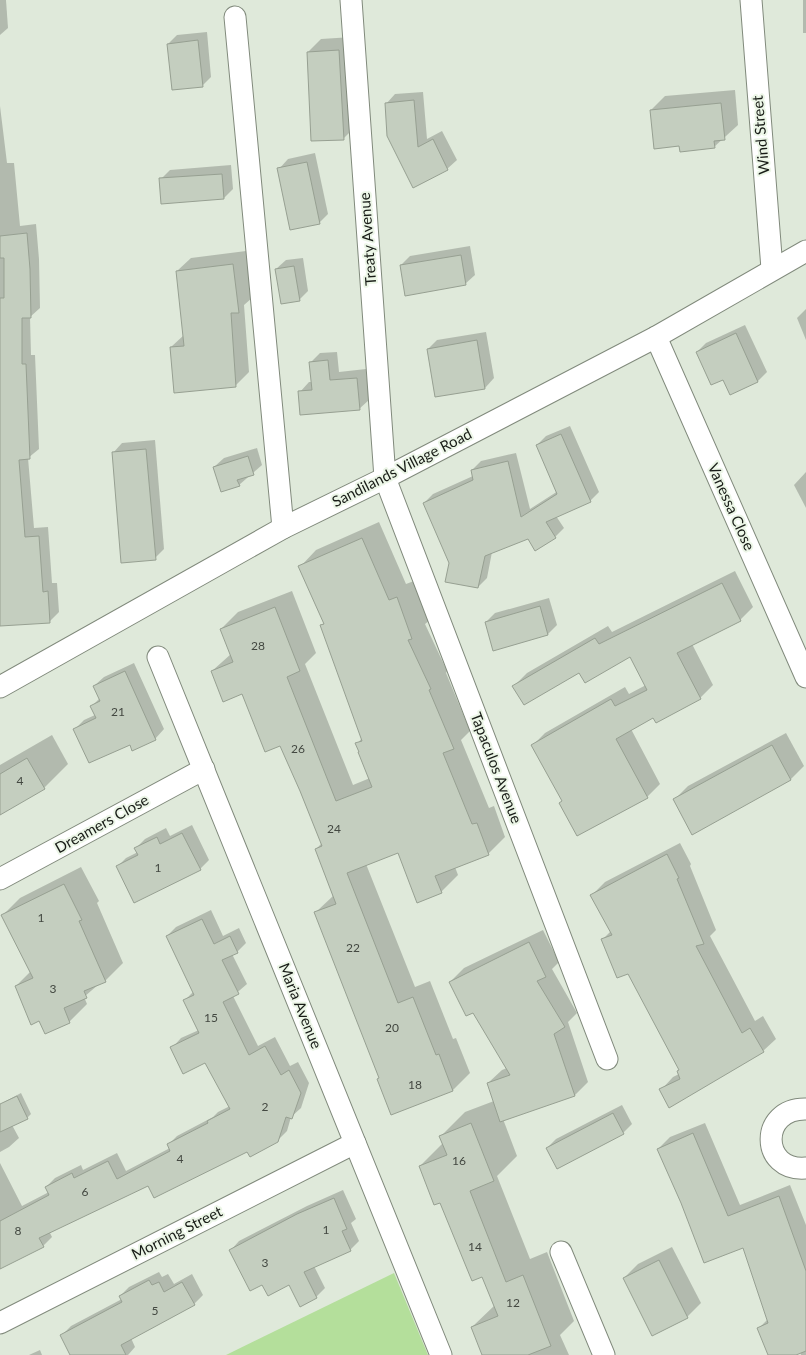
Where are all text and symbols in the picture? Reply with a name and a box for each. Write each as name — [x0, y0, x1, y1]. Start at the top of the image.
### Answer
street label: Wind Street — [748, 94, 772, 175]
street label: Treaty Avenue — [355, 192, 379, 286]
street label: Sandilands Village Road — [329, 424, 474, 510]
street label: Vanessa Close — [705, 460, 759, 553]
house number: 28 — [251, 638, 265, 653]
house number: 21 — [111, 704, 125, 719]
street label: Tapaculos Avenue — [467, 710, 526, 826]
house number: 26 — [291, 741, 305, 756]
house number: 4 — [17, 773, 24, 788]
street label: Dreamers Close — [52, 790, 152, 856]
house number: 24 — [327, 821, 341, 836]
house number: 1 — [155, 860, 162, 875]
house number: 1 — [38, 910, 45, 925]
house number: 22 — [346, 940, 360, 955]
street label: Maria Avenue — [276, 960, 326, 1051]
house number: 3 — [50, 981, 57, 996]
house number: 15 — [204, 1010, 218, 1025]
house number: 20 — [385, 1020, 399, 1035]
house number: 18 — [408, 1077, 422, 1092]
house number: 2 — [262, 1099, 269, 1114]
house number: 4 — [177, 1151, 184, 1166]
house number: 16 — [452, 1153, 466, 1168]
house number: 6 — [82, 1184, 89, 1199]
street label: Morning Street — [128, 1201, 225, 1263]
house number: 1 — [323, 1222, 330, 1237]
house number: 8 — [15, 1223, 22, 1238]
house number: 14 — [468, 1239, 482, 1254]
house number: 3 — [262, 1255, 269, 1270]
house number: 12 — [506, 1295, 520, 1310]
house number: 5 — [152, 1303, 159, 1318]

